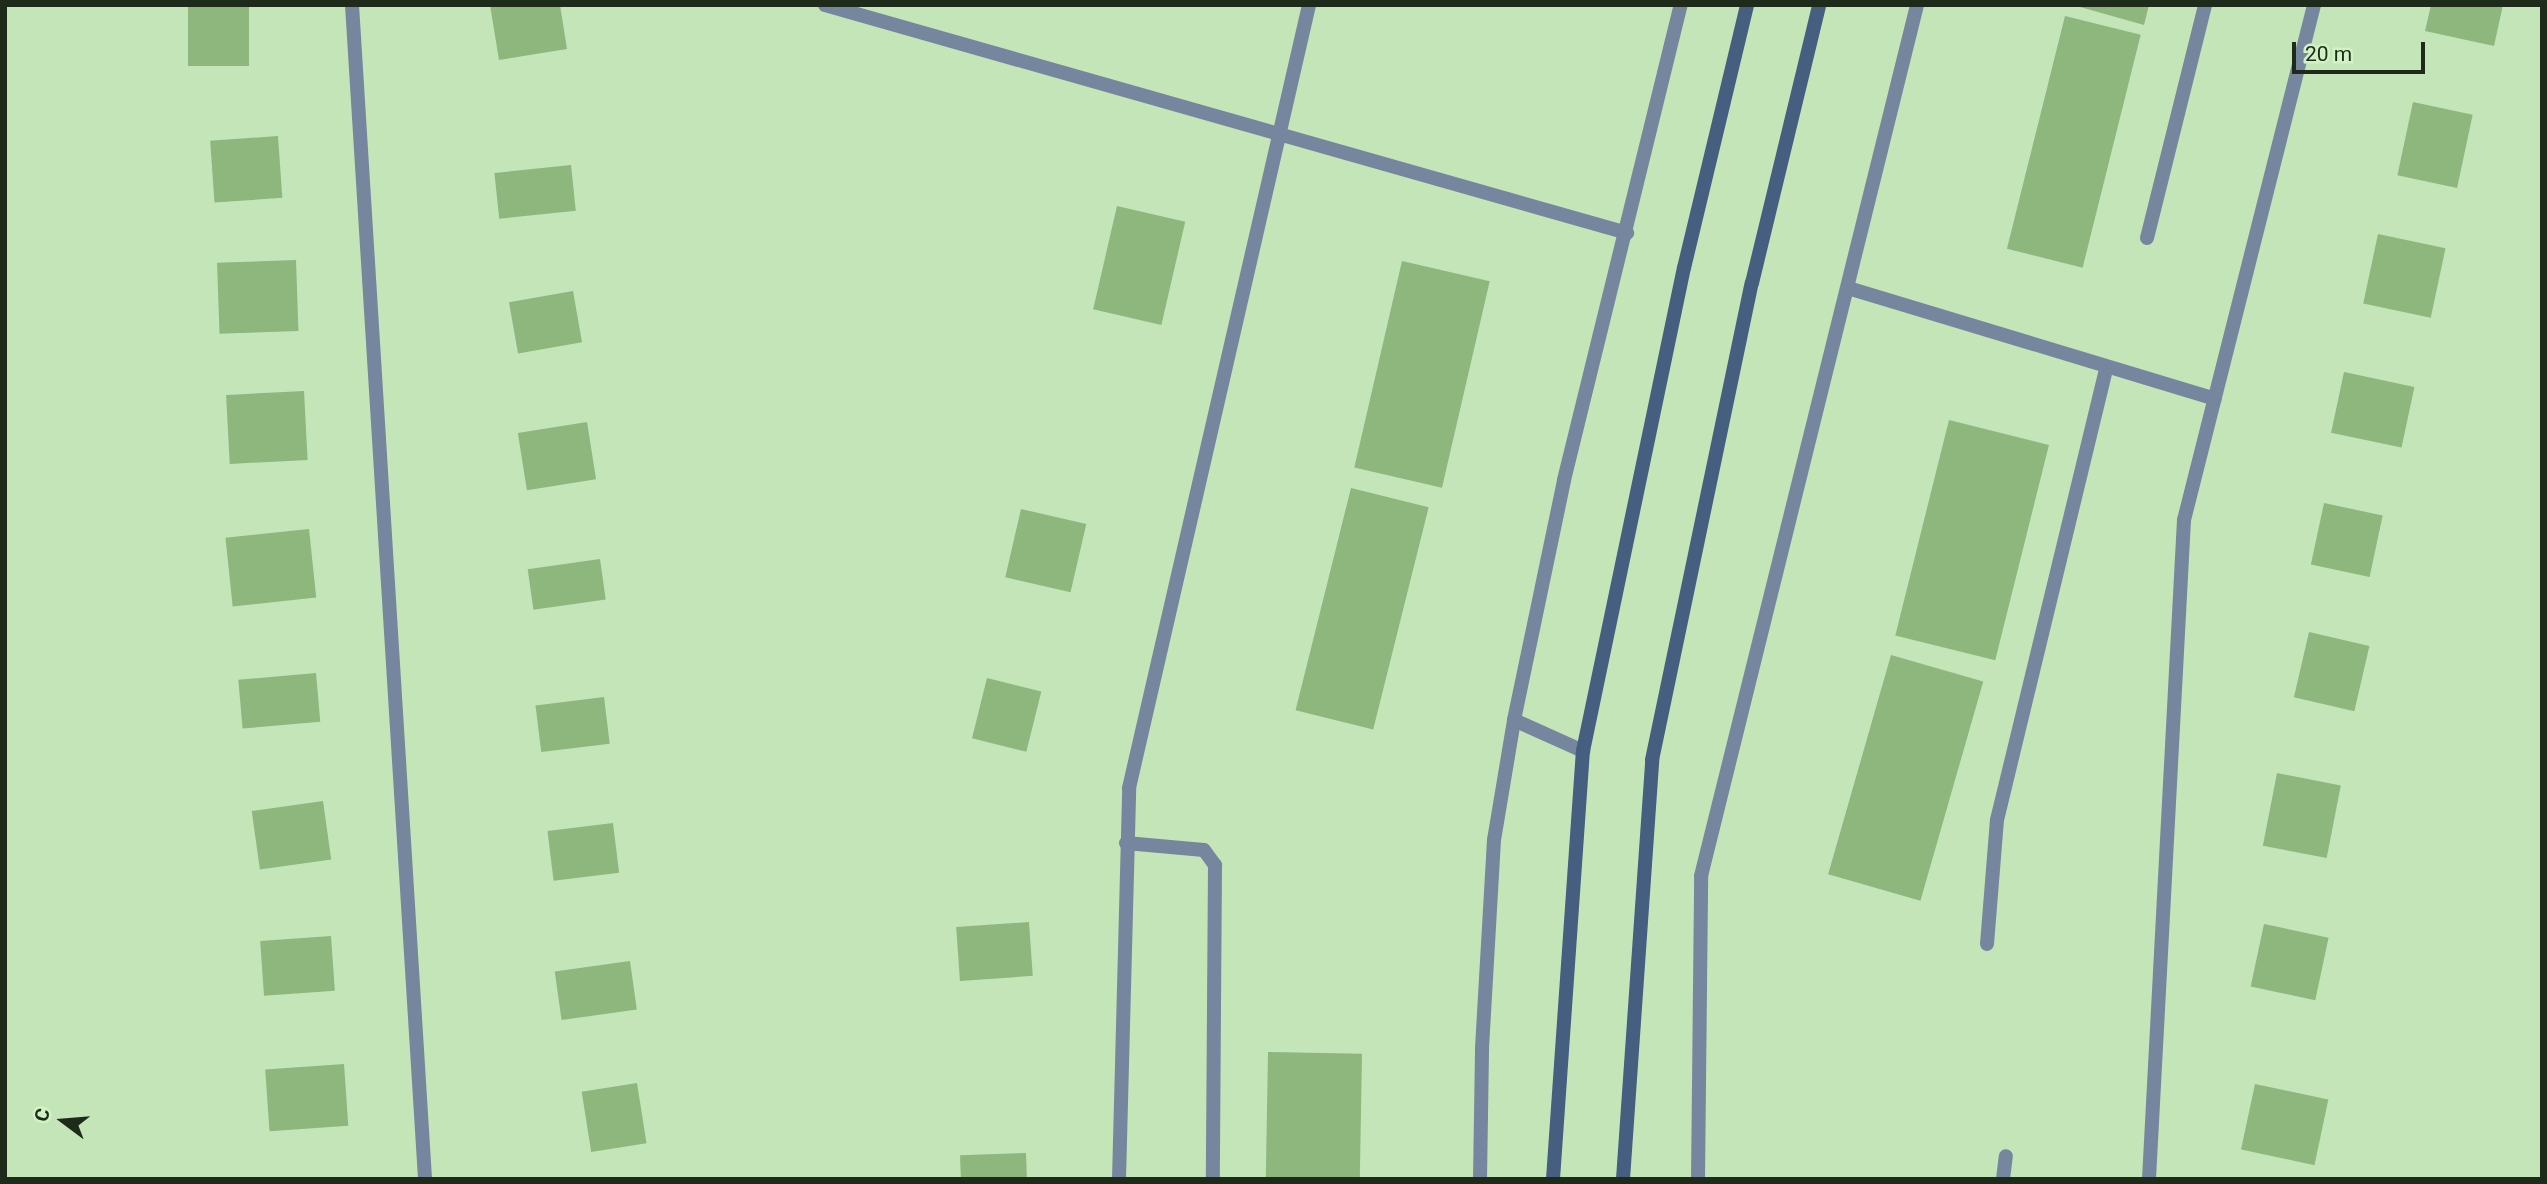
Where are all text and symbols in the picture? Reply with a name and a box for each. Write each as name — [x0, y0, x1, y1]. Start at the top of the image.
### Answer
scale bar — [2295, 28, 2428, 72]
text: 20 m — [2305, 42, 2352, 66]
north arrow — [28, 1086, 98, 1156]
text: С — [30, 1106, 55, 1124]

